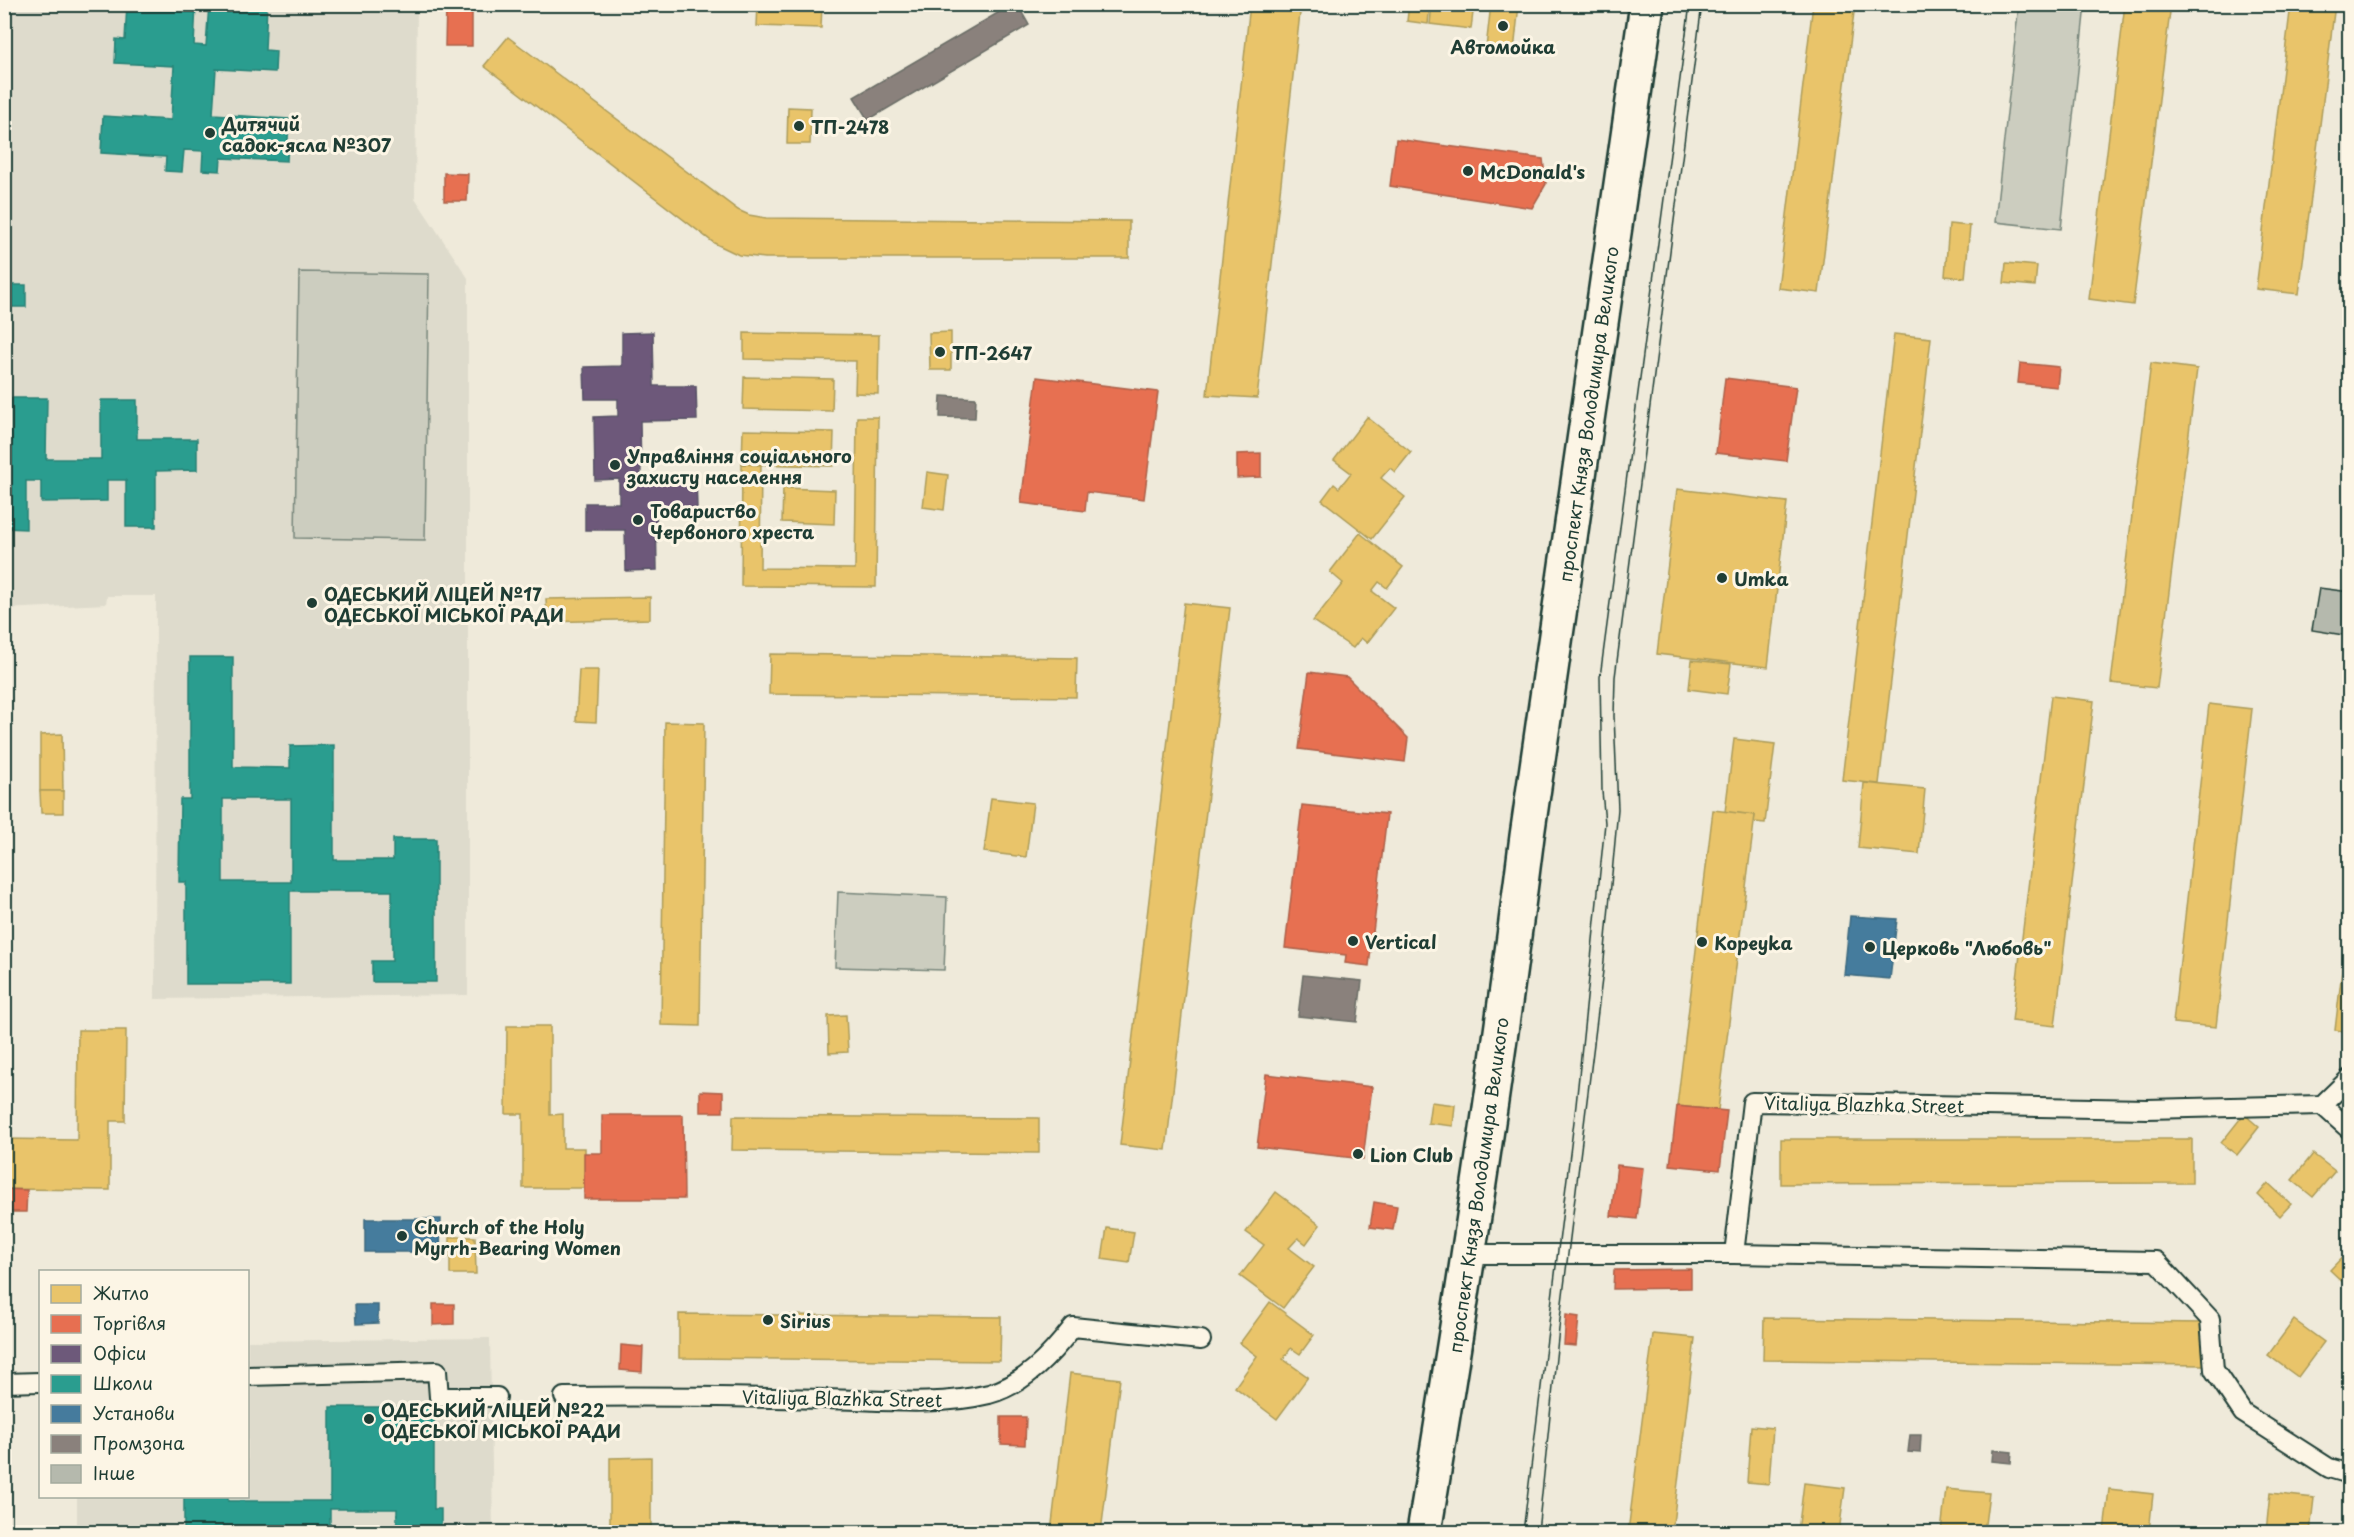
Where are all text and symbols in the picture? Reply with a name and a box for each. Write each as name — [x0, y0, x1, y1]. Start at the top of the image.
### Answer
marker: Автомойка — [1496, 19, 1510, 33]
place label: Автомойка — [1451, 33, 1555, 60]
place label: Дитячий садок-ясла №307 — [221, 110, 392, 158]
place label: ТП-2478 — [811, 113, 889, 140]
marker: ТП-2478 — [792, 119, 806, 133]
marker: Дитячий садок-ясла №307 — [203, 126, 217, 140]
place label: McDonald's — [1480, 158, 1586, 185]
marker: McDonald's — [1461, 164, 1475, 178]
street label: проспект Князя Володимира Великого — [1551, 244, 1625, 584]
place label: ТП-2647 — [952, 339, 1032, 366]
marker: ТП-2647 — [933, 345, 947, 359]
place label: Управління соціального захисту населення — [626, 442, 852, 490]
marker: Управління соціального захисту населення — [608, 458, 622, 472]
place label: Товариство Червоного хреста — [650, 497, 815, 545]
marker: Товариство Червоного хреста — [631, 513, 645, 527]
place label: Umka — [1734, 565, 1789, 592]
marker: Umka — [1715, 571, 1729, 585]
place label: ОДЕСЬКИЙ ЛІЦЕЙ №17 ОДЕСЬКОЇ МІСЬКОЇ РАДИ — [324, 580, 564, 628]
marker: ОДЕСЬКИЙ ЛІЦЕЙ №17 ОДЕСЬКОЇ МІСЬКОЇ РАДИ — [305, 596, 319, 610]
place label: Vertical — [1365, 928, 1436, 955]
place label: Kopeyka — [1714, 929, 1793, 956]
marker: Vertical — [1346, 934, 1360, 948]
place label: Церковь "Любовь" — [1882, 934, 2052, 961]
marker: Kopeyka — [1695, 935, 1709, 949]
marker: Церковь "Любовь" — [1863, 940, 1877, 954]
street label: проспект Князя Володимира Великого — [1441, 1015, 1515, 1355]
street label: Vitaliya Blazhka Street — [1764, 1089, 1964, 1119]
place label: Lion Club — [1370, 1141, 1453, 1168]
marker: Lion Club — [1351, 1147, 1365, 1161]
place label: Church of the Holy Myrrh-Bearing Women — [414, 1213, 621, 1261]
marker: Church of the Holy Myrrh-Bearing Women — [395, 1229, 409, 1243]
legend — [39, 1270, 249, 1498]
text: Житло — [93, 1279, 149, 1306]
place label: Sirius — [780, 1307, 831, 1334]
text: Торгівля — [93, 1309, 166, 1336]
marker: Sirius — [761, 1313, 775, 1327]
text: Офіси — [93, 1339, 146, 1366]
text: Школи — [93, 1369, 153, 1396]
street label: Vitaliya Blazhka Street — [742, 1383, 942, 1413]
place label: ОДЕСЬКИЙ ЛІЦЕЙ №22 ОДЕСЬКОЇ МІСЬКОЇ РАДИ — [381, 1396, 621, 1444]
text: Установи — [93, 1399, 175, 1426]
marker: ОДЕСЬКИЙ ЛІЦЕЙ №22 ОДЕСЬКОЇ МІСЬКОЇ РАДИ — [362, 1412, 376, 1426]
text: Промзона — [93, 1429, 185, 1456]
text: Інше — [93, 1459, 135, 1486]

